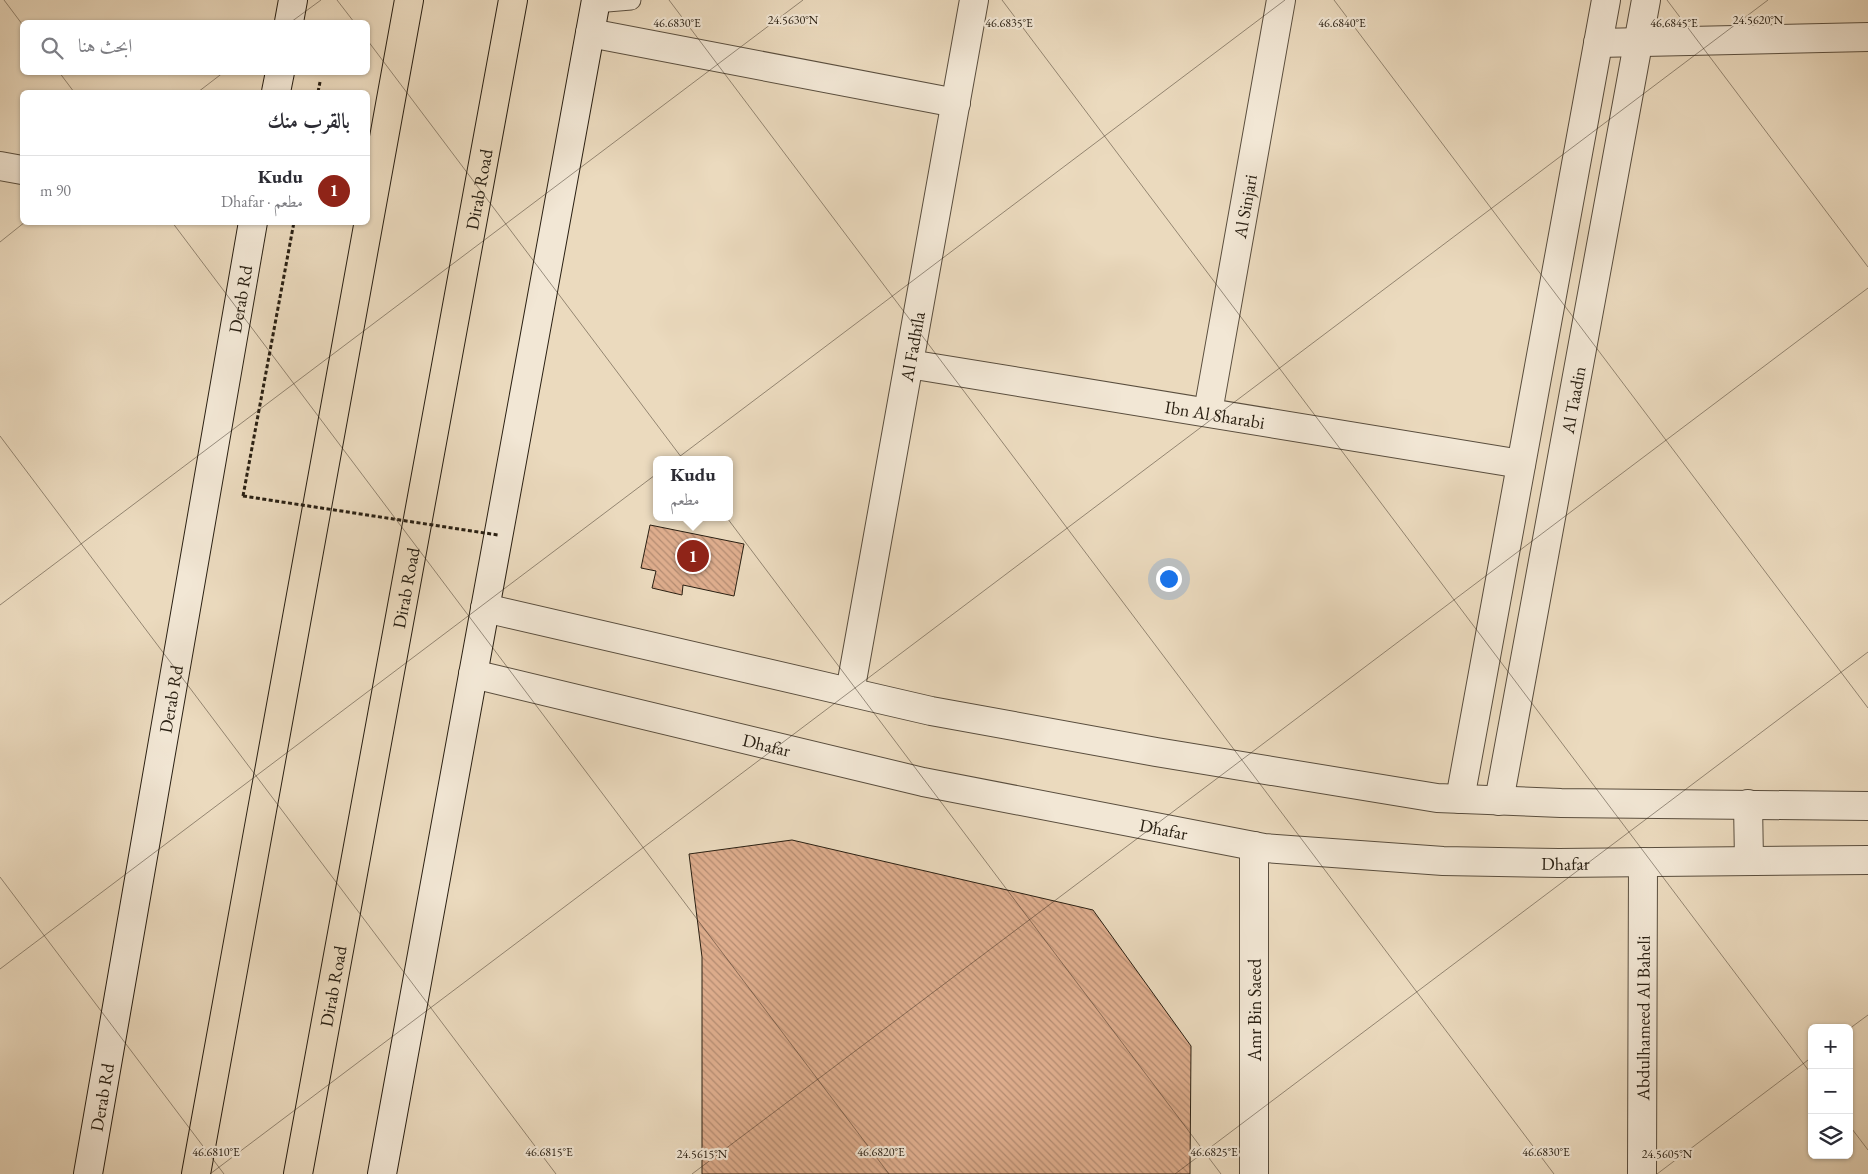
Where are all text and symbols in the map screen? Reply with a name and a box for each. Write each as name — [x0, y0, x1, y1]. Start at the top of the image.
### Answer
text: 24.5630°N — [768, 12, 819, 28]
text: 24.5620°N — [1733, 12, 1784, 28]
text: 46.6830°E — [653, 15, 701, 31]
text: 46.6835°E — [985, 15, 1033, 31]
text: 46.6840°E — [1318, 15, 1366, 31]
text: 46.6845°E — [1650, 15, 1698, 31]
search box — [20, 20, 370, 75]
text: ابحث هنا — [78, 33, 132, 58]
icon: search — [38, 34, 66, 62]
text: بالقرب منك — [267, 107, 350, 134]
street label: Dirab Road — [460, 146, 497, 232]
text: Kudu — [258, 164, 303, 189]
street label: Al Sinjari — [1227, 172, 1262, 241]
text: 90 m — [40, 180, 71, 201]
text: 1 — [330, 180, 338, 201]
text: مطعم · Dhafar — [221, 191, 303, 212]
street label: Derab Rd — [222, 262, 257, 335]
street label: Al Fadhila — [894, 309, 930, 384]
street label: Al Taadin — [1555, 364, 1590, 436]
street label: Ibn Al Sharabi — [1163, 395, 1267, 434]
popup — [653, 456, 733, 521]
text: Kudu — [670, 462, 716, 487]
text: مطعم — [670, 489, 700, 510]
pin: 1 — [677, 537, 709, 575]
street label: Dirab Road — [387, 545, 424, 630]
your location — [1156, 566, 1182, 592]
street label: Derab Rd — [153, 662, 188, 735]
street label: Dhafar — [740, 728, 793, 761]
street label: Dhafar — [1138, 813, 1190, 844]
street label: Dhafar — [1541, 851, 1590, 875]
street label: Abdulhameed Al Baheli — [1631, 935, 1654, 1101]
street label: Dirab Road — [314, 943, 351, 1028]
street label: Amr Bin Saeed — [1243, 958, 1266, 1062]
map controls — [1808, 1024, 1853, 1159]
button: + — [1808, 1024, 1853, 1069]
street label: Derab Rd — [84, 1060, 119, 1133]
button: − — [1808, 1069, 1853, 1114]
button: layers — [1808, 1114, 1853, 1159]
text: 46.6810°E — [192, 1144, 240, 1160]
text: 46.6815°E — [525, 1144, 573, 1160]
text: 46.6820°E — [857, 1144, 905, 1160]
text: 46.6825°E — [1190, 1144, 1238, 1160]
text: 46.6830°E — [1522, 1144, 1570, 1160]
text: 24.5615°N — [677, 1146, 728, 1162]
text: 24.5605°N — [1642, 1146, 1693, 1162]

